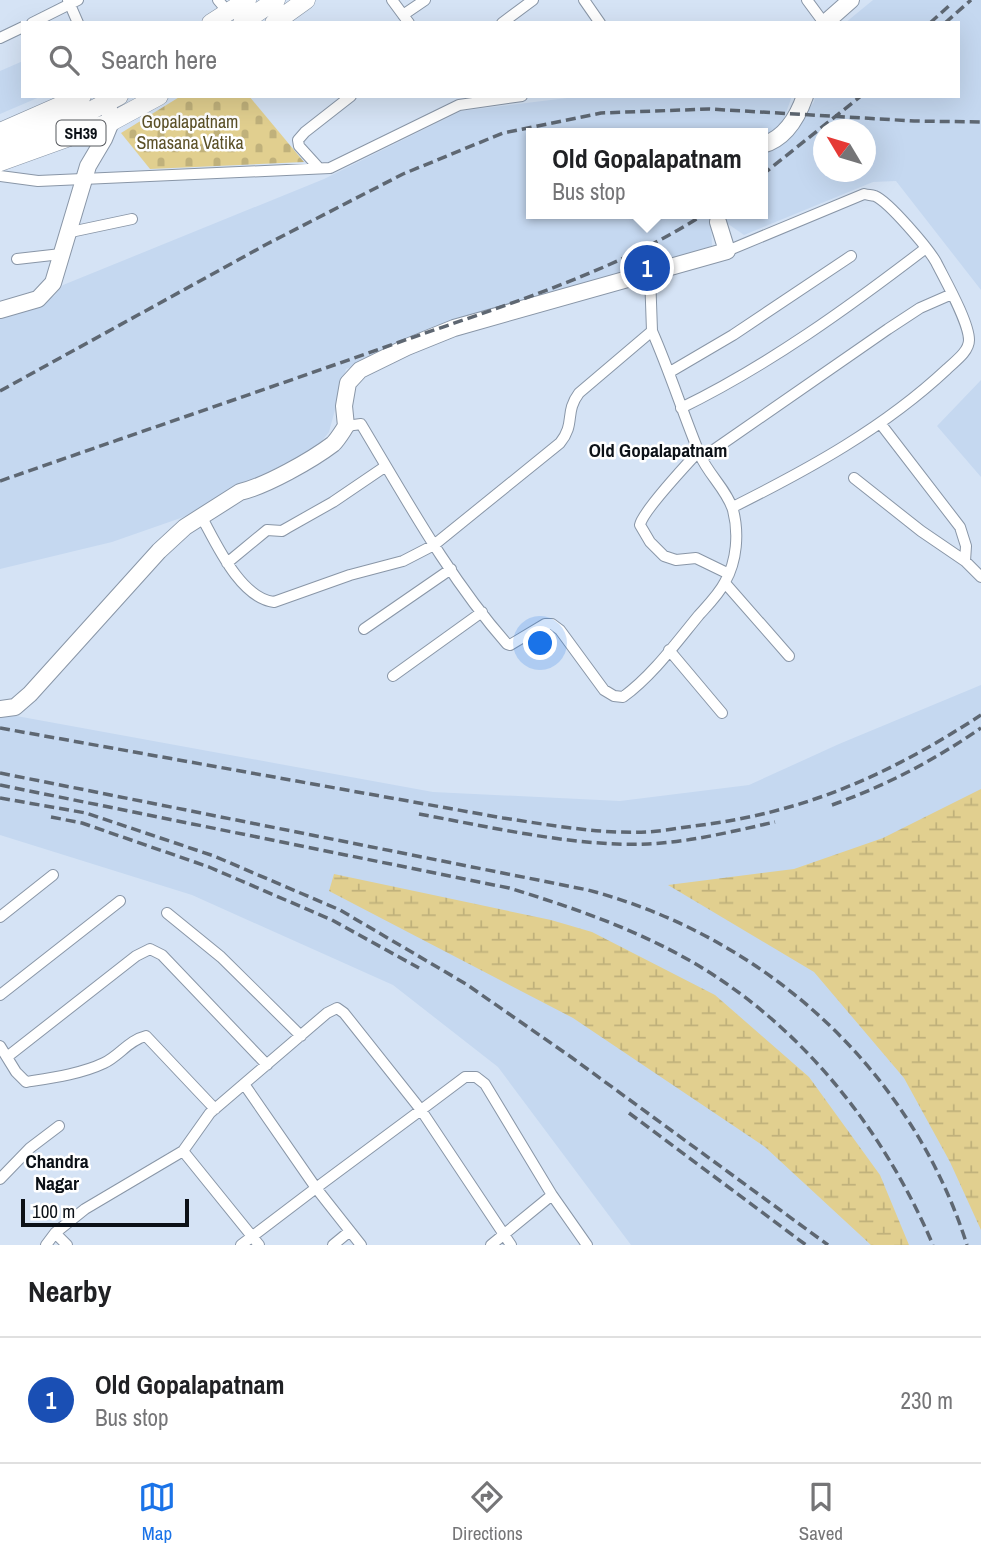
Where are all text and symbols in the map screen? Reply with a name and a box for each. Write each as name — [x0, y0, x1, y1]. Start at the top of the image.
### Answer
search box — [21, 21, 960, 98]
icon: search — [45, 41, 83, 79]
text: Search here — [101, 42, 217, 77]
park label: Gopalapatnam Smasana Vatika — [136, 109, 244, 155]
north arrow — [813, 119, 876, 182]
road number: SH39 — [56, 120, 106, 146]
popup — [526, 128, 768, 219]
text: Old Gopalapatnam — [552, 141, 742, 176]
text: Bus stop — [552, 176, 626, 207]
pin: 1 — [624, 242, 670, 294]
district label: Old Gopalapatnam — [589, 437, 727, 463]
your location — [523, 626, 557, 660]
district label: Chandra Nagar — [25, 1148, 89, 1196]
scale bar — [21, 1196, 189, 1228]
text: 100 m — [32, 1198, 75, 1224]
text: Nearby — [28, 1271, 111, 1311]
text: Old Gopalapatnam — [95, 1367, 285, 1402]
text: 1 — [46, 1385, 56, 1416]
text: 230 m — [901, 1385, 953, 1416]
text: Bus stop — [95, 1402, 168, 1433]
tab: Map — [138, 1478, 176, 1546]
tab: Directions — [452, 1478, 523, 1546]
tab: Saved — [799, 1478, 843, 1546]

